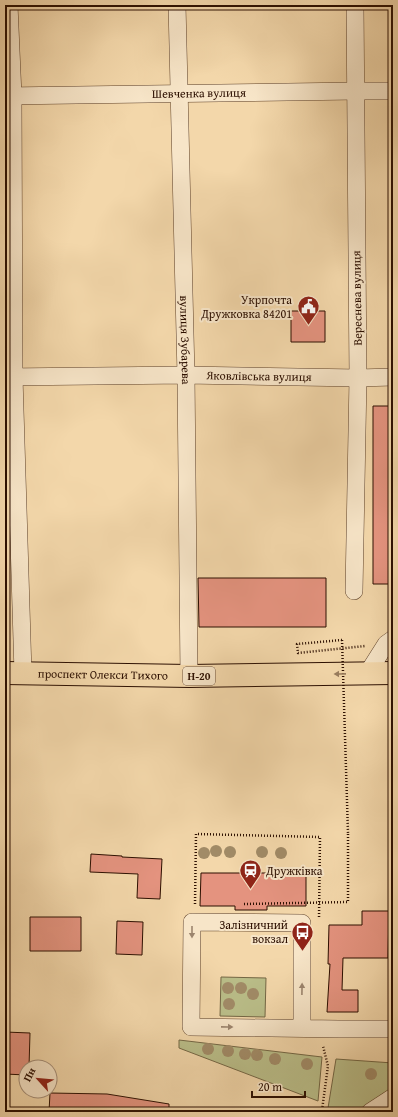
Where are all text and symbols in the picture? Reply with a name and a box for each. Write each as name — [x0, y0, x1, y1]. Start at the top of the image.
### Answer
street label: Шевченка вулиця — [152, 84, 246, 102]
street label: Вереснева вулиця — [347, 250, 366, 346]
place label: Укрпочта Дружковка 84201 — [200, 291, 292, 322]
public building icon: Укрпочта Дружковка 84201 — [295, 294, 321, 327]
street label: вулиця Зубарева — [176, 295, 195, 385]
street label: Яковлівська вулиця — [205, 366, 312, 385]
street label: проспект Олекси Тихого — [38, 665, 168, 684]
road number: Н-20 — [183, 667, 215, 685]
one-way arrow — [333, 671, 346, 677]
station icon: Дружківка — [237, 858, 263, 891]
place label: Дружківка — [265, 862, 323, 879]
place label: Залізничний вокзал — [219, 916, 288, 947]
bus stop icon: Залізничний вокзал — [290, 919, 316, 952]
one-way arrow — [189, 926, 195, 939]
one-way arrow — [299, 982, 305, 995]
one-way arrow — [221, 1024, 234, 1030]
north arrow — [18, 1059, 58, 1099]
text: Пн — [19, 1064, 40, 1084]
scale bar — [252, 1073, 305, 1099]
text: 20 m — [258, 1078, 282, 1095]

